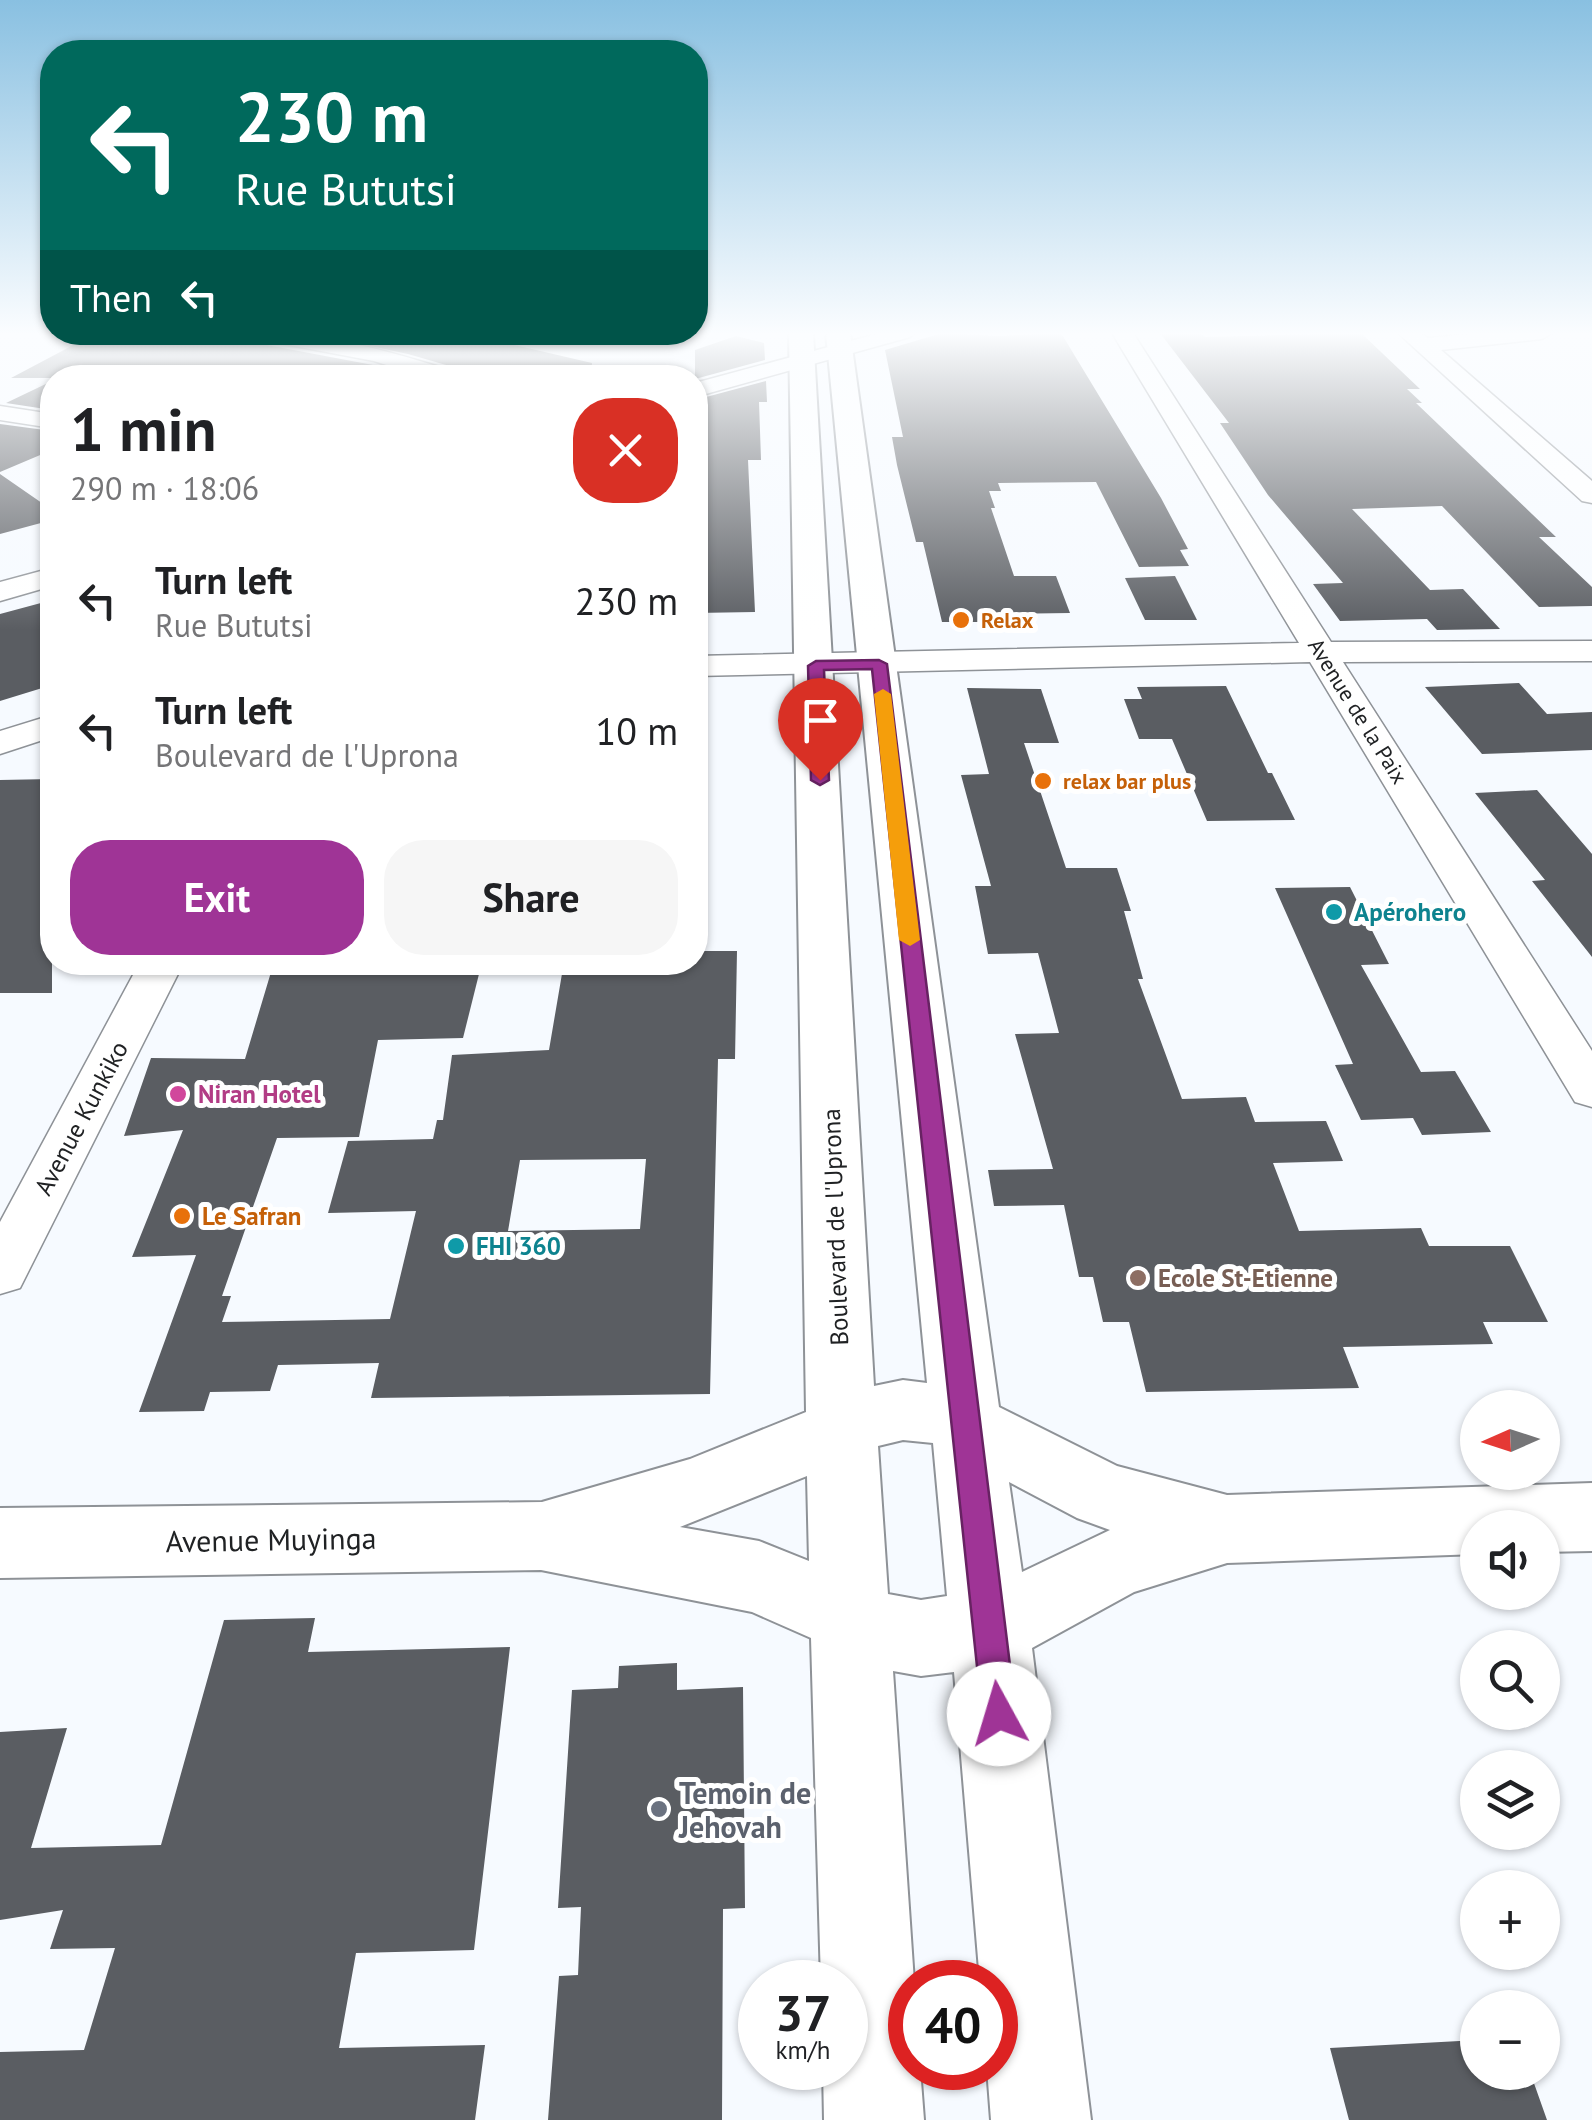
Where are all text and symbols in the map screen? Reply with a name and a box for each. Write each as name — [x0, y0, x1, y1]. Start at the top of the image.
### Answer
text: 230 m — [235, 71, 428, 161]
icon: left — [70, 80, 200, 210]
text: Rue Bututsi — [235, 159, 457, 217]
icon: left — [172, 270, 227, 325]
text: Then — [70, 273, 152, 322]
text: 1 min — [70, 390, 216, 468]
button: close — [573, 398, 678, 503]
text: 290 m · 18:06 — [70, 467, 259, 509]
text: Turn left — [155, 555, 292, 604]
icon: left — [70, 573, 125, 628]
text: 230 m — [575, 576, 678, 625]
text: Rue Bututsi — [155, 604, 313, 646]
place label: Relax — [981, 606, 1034, 634]
marker: Relax — [950, 609, 972, 631]
street label: Avenue de la Paix — [1302, 633, 1414, 789]
pin — [778, 678, 863, 781]
text: Turn left — [155, 685, 292, 734]
icon: arrive — [793, 693, 848, 748]
icon: left — [70, 703, 125, 758]
text: 10 m — [596, 706, 678, 755]
text: Boulevard de l'Uprona — [155, 734, 459, 776]
place label: relax bar plus — [1063, 767, 1191, 795]
marker: relax bar plus — [1032, 770, 1054, 792]
button: Exit — [70, 840, 364, 955]
button: Share — [384, 840, 678, 955]
place label: Apérohero — [1354, 896, 1466, 928]
marker: Apérohero — [1323, 901, 1345, 923]
street label: Avenue Kunkiko — [27, 1035, 135, 1201]
place label: Niran Hotel — [198, 1078, 321, 1110]
marker: Niran Hotel — [167, 1083, 189, 1105]
street label: Boulevard de l'Uprona — [815, 1108, 855, 1346]
place label: Le Safran — [202, 1200, 301, 1232]
marker: Le Safran — [171, 1205, 193, 1227]
place label: FHI 360 — [476, 1230, 561, 1262]
marker: FHI 360 — [445, 1235, 467, 1257]
place label: Ecole St-Etienne — [1158, 1262, 1333, 1294]
marker: Ecole St-Etienne — [1127, 1267, 1149, 1289]
north arrow — [1460, 1390, 1560, 1490]
map controls — [1460, 1390, 1560, 2090]
button: sound — [1460, 1510, 1560, 1610]
street label: Avenue Muyinga — [165, 1518, 377, 1560]
button: search — [1460, 1630, 1560, 1730]
position arrow — [947, 1662, 1051, 1766]
button: layers — [1460, 1750, 1560, 1850]
place label: Temoin de Jehovah — [678, 1773, 811, 1846]
marker: Temoin de Jehovah — [648, 1798, 670, 1820]
button: + — [1460, 1870, 1560, 1970]
speed limit sign: 40 — [888, 1960, 1018, 2090]
text: 37 — [775, 1980, 831, 2045]
button: − — [1460, 1990, 1560, 2090]
text: km/h — [776, 2034, 830, 2066]

